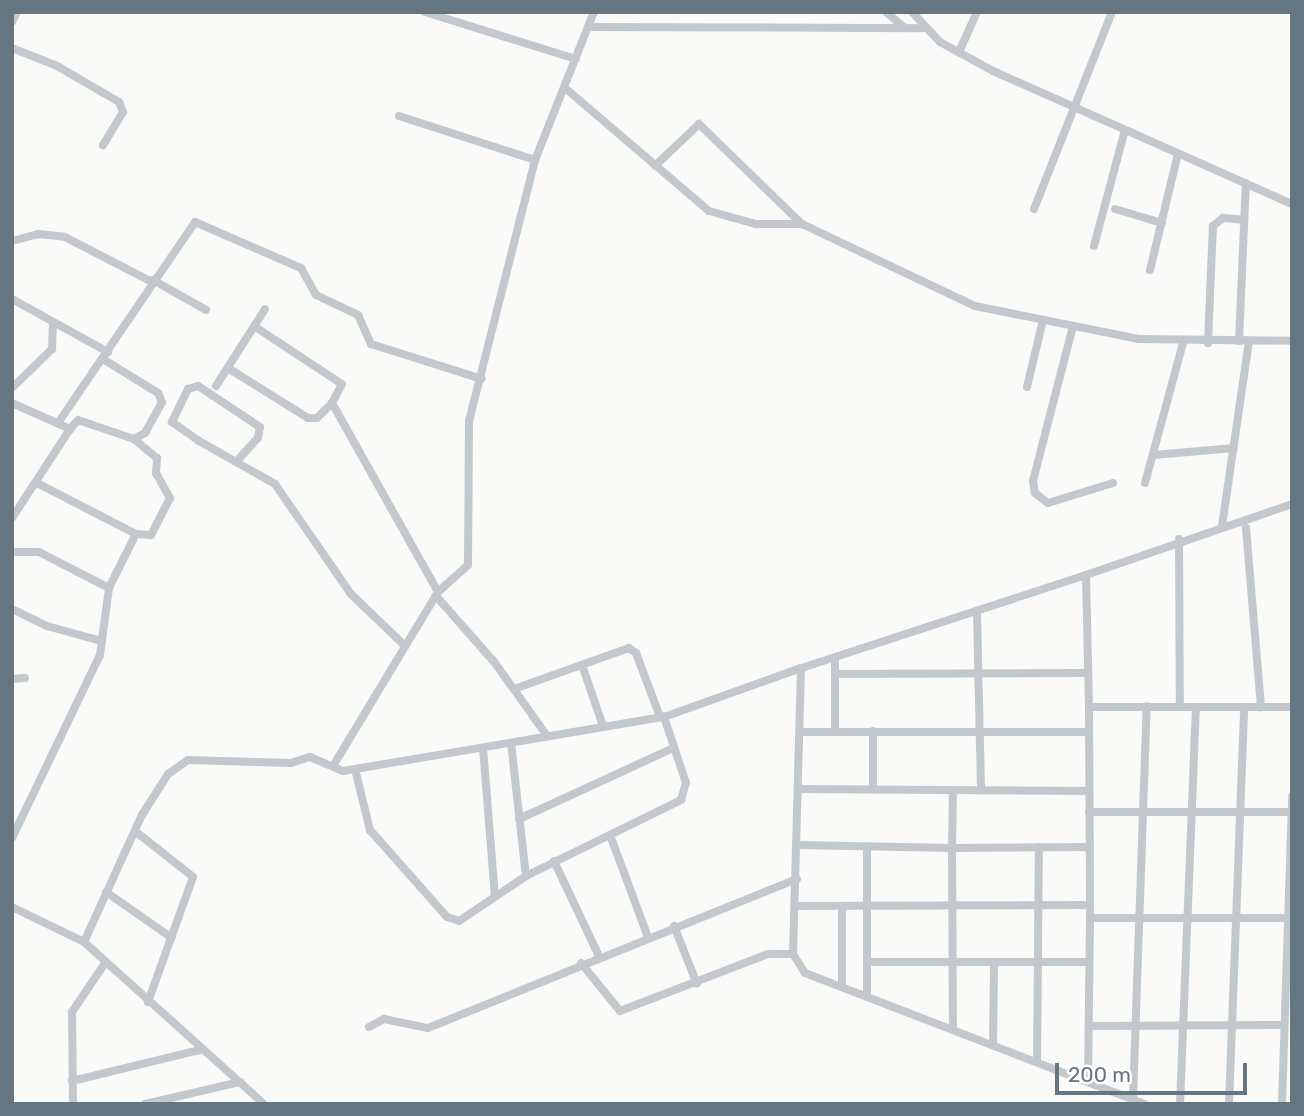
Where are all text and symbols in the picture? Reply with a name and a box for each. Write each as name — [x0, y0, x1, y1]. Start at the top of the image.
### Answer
scale bar — [1059, 1050, 1252, 1094]
text: 200 m — [1068, 1062, 1131, 1087]

